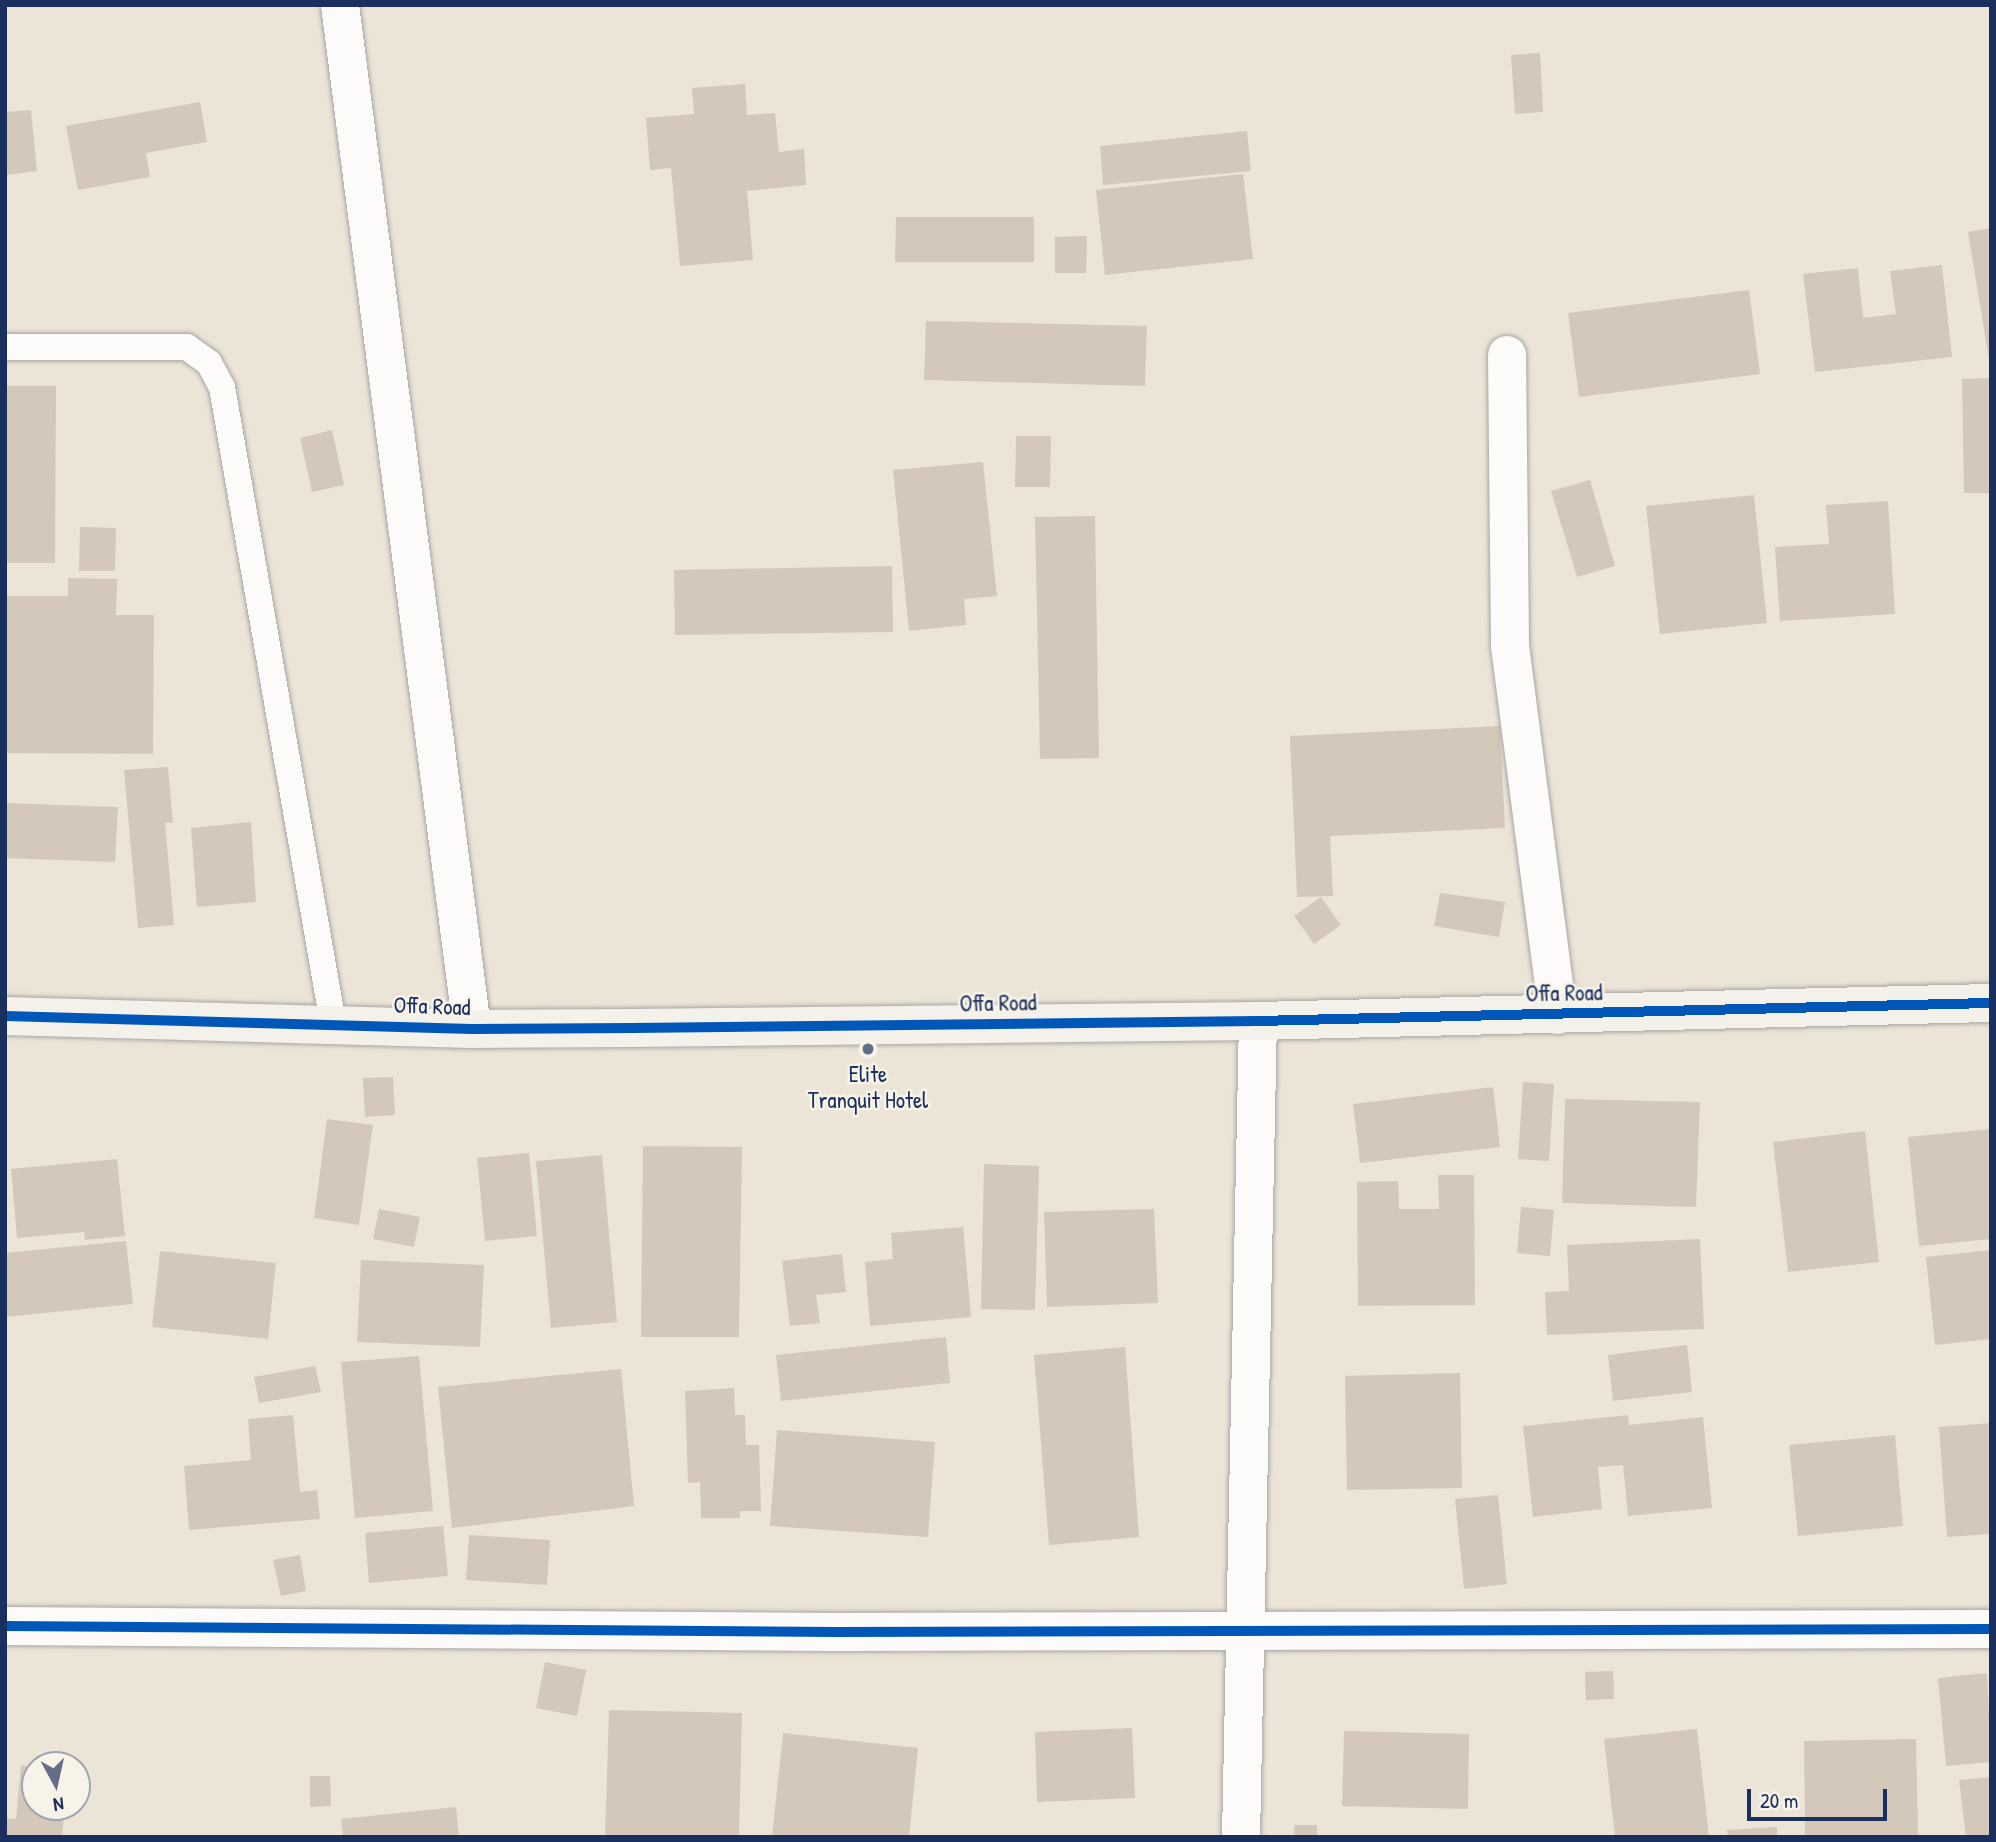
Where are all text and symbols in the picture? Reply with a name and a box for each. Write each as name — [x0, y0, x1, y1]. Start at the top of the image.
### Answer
street label: Offa Road — [1525, 979, 1603, 1007]
street label: Offa Road — [959, 989, 1037, 1017]
street label: Offa Road — [393, 991, 471, 1021]
marker: Elite Tranquit Hotel — [860, 1041, 876, 1057]
place label: Elite Tranquit Hotel — [808, 1060, 928, 1114]
north arrow — [21, 1751, 91, 1821]
scale bar — [1751, 1776, 1891, 1820]
text: 20 m — [1760, 1786, 1798, 1815]
text: N — [52, 1791, 65, 1818]

